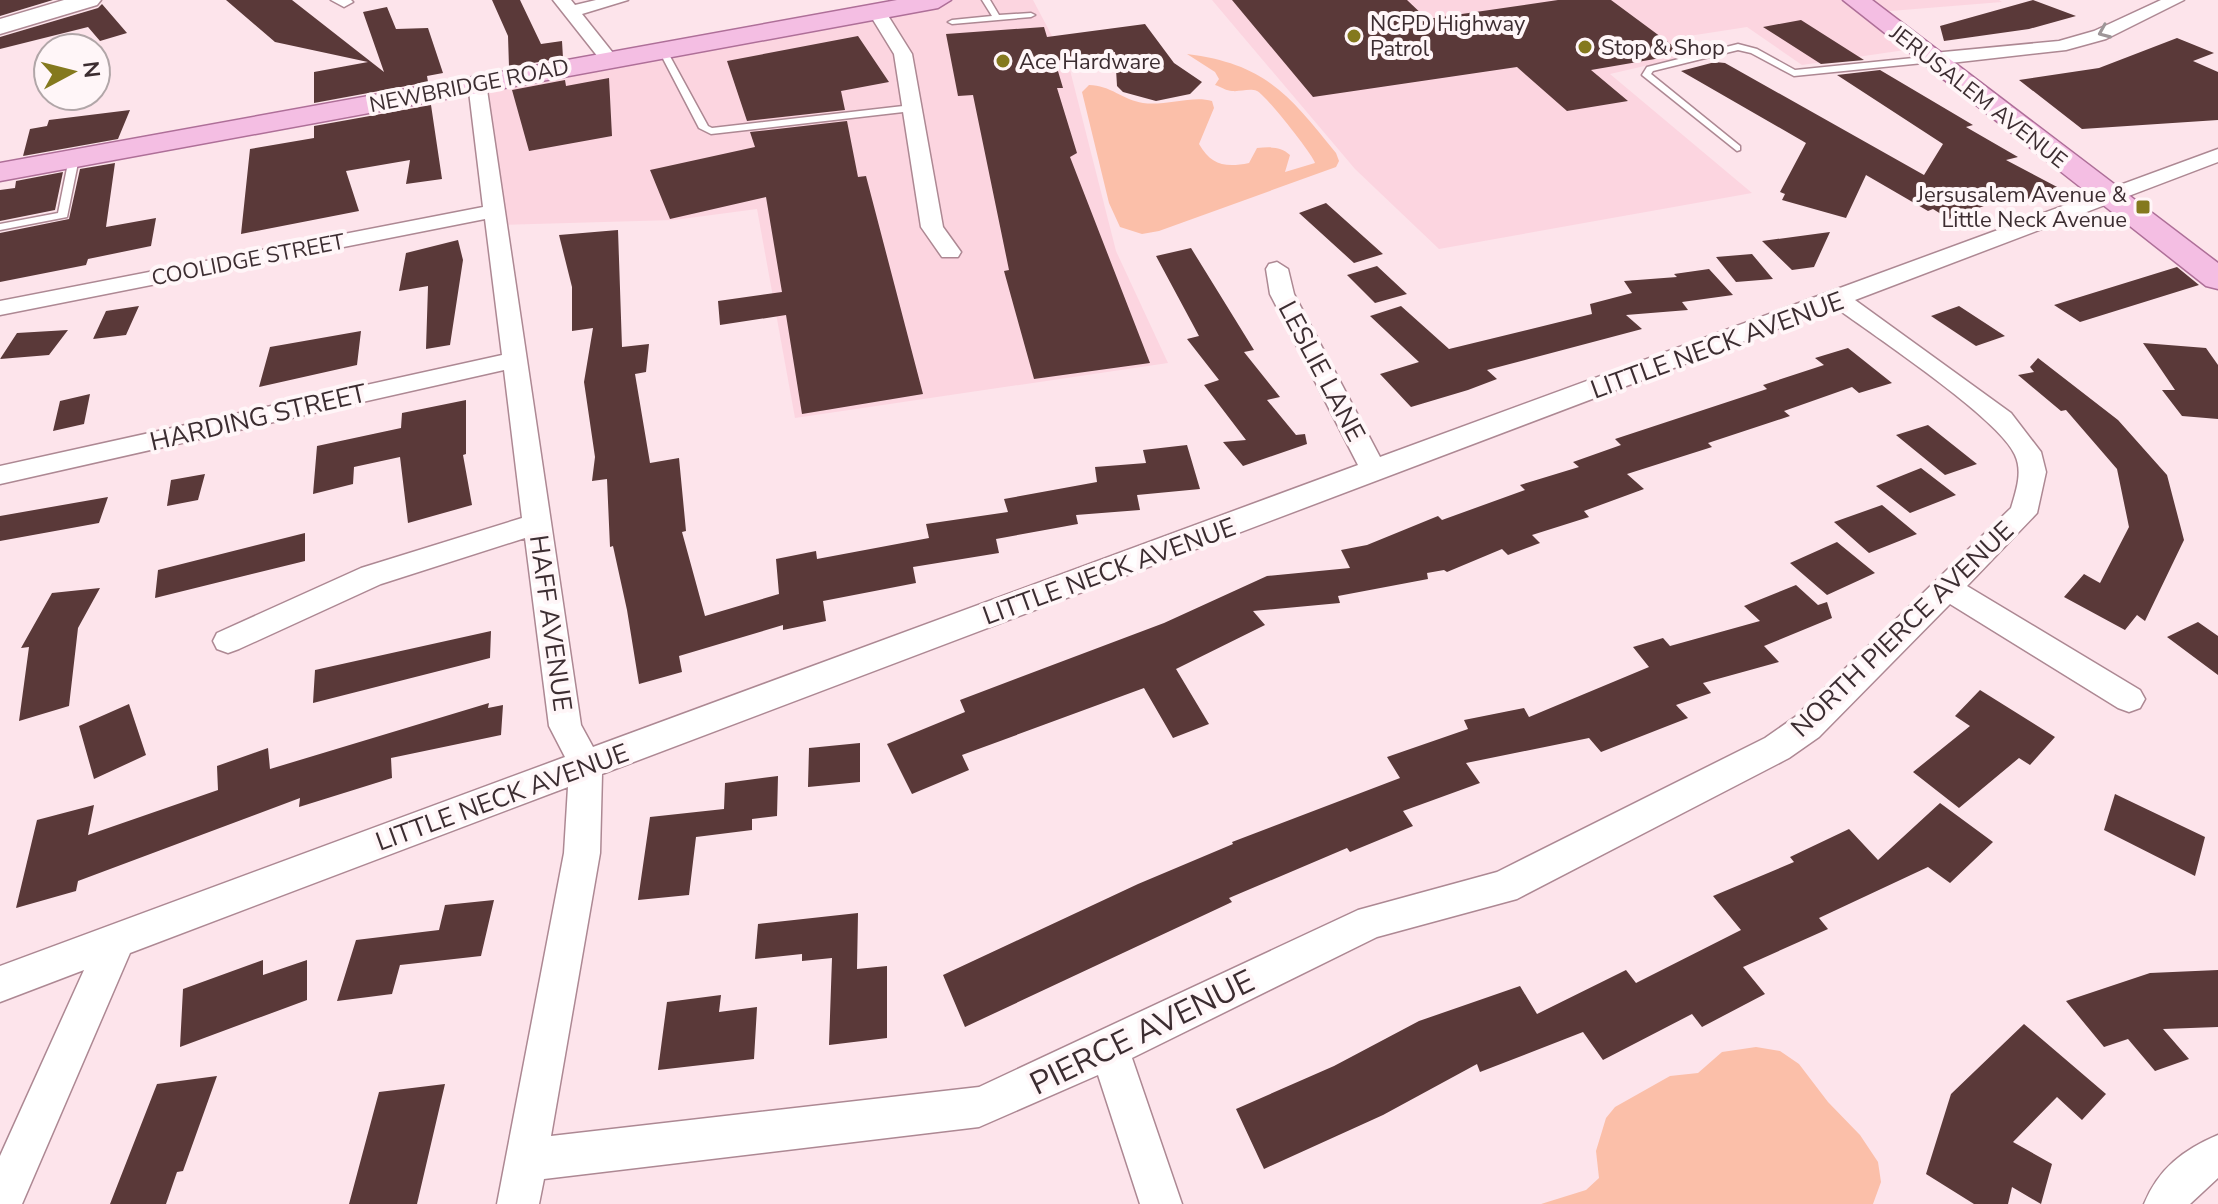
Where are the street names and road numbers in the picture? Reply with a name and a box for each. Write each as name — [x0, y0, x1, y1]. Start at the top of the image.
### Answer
street label: JERUSALEM AVENUE — [1883, 17, 2073, 176]
street label: NEWBRIDGE ROAD — [367, 52, 572, 120]
street label: COOLIDGE STREET — [149, 226, 348, 293]
street label: LITTLE NECK AVENUE — [1586, 283, 1849, 408]
street label: LESLIE LANE — [1270, 295, 1373, 448]
street label: HARDING STREET — [146, 375, 370, 459]
street label: LITTLE NECK AVENUE — [978, 509, 1241, 634]
street label: NORTH PIERCE AVENUE — [1783, 514, 2021, 745]
street label: HAFF AVENUE — [521, 533, 580, 714]
street label: LITTLE NECK AVENUE — [371, 735, 634, 860]
street label: PIERCE AVENUE — [1023, 959, 1262, 1105]

